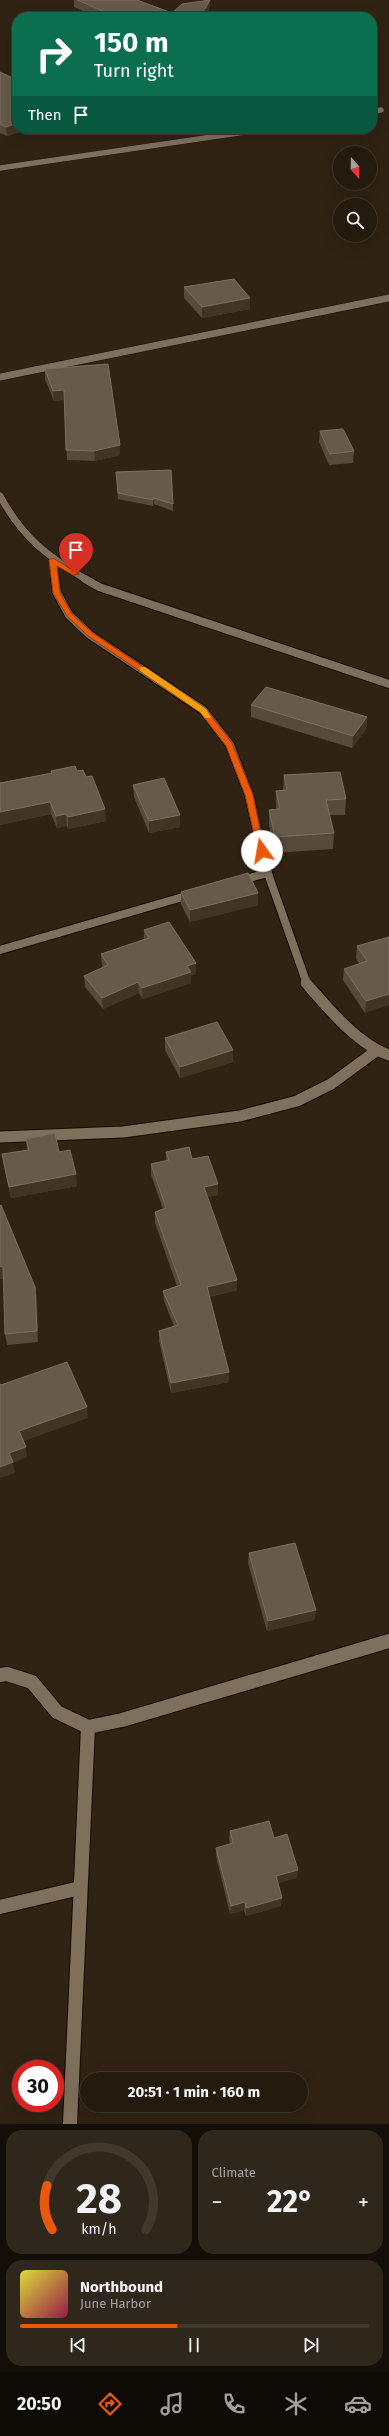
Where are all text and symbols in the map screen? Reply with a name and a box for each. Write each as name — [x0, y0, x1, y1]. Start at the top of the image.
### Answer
text: 150 m — [94, 26, 169, 59]
icon: right — [28, 28, 80, 80]
text: Turn right — [94, 60, 174, 82]
icon: arrive — [70, 104, 92, 126]
text: Then — [28, 106, 62, 124]
north arrow — [333, 146, 377, 190]
map controls — [333, 146, 377, 242]
button: search — [333, 198, 377, 242]
pin — [59, 533, 93, 574]
icon: arrive — [65, 539, 87, 561]
position arrow — [241, 830, 283, 872]
speed limit sign: 30 — [12, 2060, 64, 2112]
text: 20:51 · 1 min · 160 m — [128, 2083, 260, 2101]
text: Climate — [212, 2165, 256, 2180]
text: 28 — [76, 2174, 122, 2224]
text: 22° — [267, 2184, 314, 2220]
text: − — [212, 2189, 223, 2216]
text: + — [358, 2189, 369, 2216]
text: km/h — [81, 2221, 116, 2238]
text: Northbound — [80, 2278, 163, 2296]
text: June Harbor — [80, 2296, 151, 2311]
icon: previous — [67, 2334, 89, 2356]
icon: pause — [183, 2334, 205, 2356]
icon: next — [300, 2334, 322, 2356]
icon: directions — [96, 2390, 124, 2418]
icon: music — [158, 2390, 186, 2418]
icon: phone — [220, 2390, 248, 2418]
icon: climate — [282, 2390, 310, 2418]
icon: car — [344, 2390, 372, 2418]
text: 20:50 — [17, 2393, 62, 2415]

